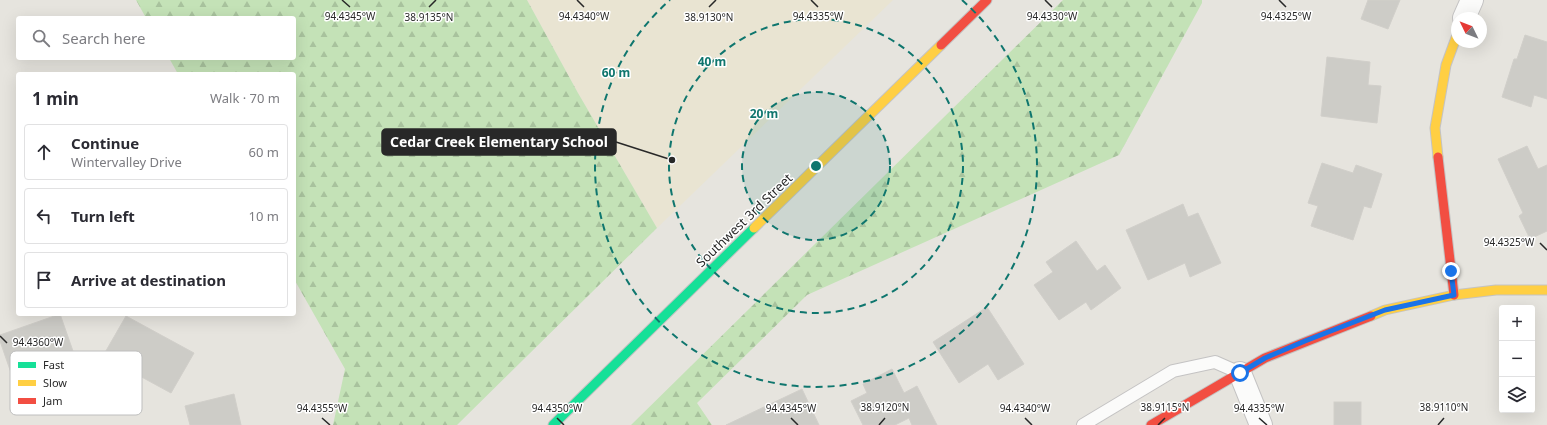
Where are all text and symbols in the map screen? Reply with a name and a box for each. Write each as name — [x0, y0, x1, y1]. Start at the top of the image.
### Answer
text: 94.4345°W — [325, 9, 376, 23]
text: 94.4340°W — [559, 9, 610, 23]
text: 94.4335°W — [793, 9, 844, 23]
text: 94.4330°W — [1027, 9, 1078, 23]
text: 94.4325°W — [1261, 9, 1312, 23]
text: 38.9135°N — [405, 10, 453, 24]
text: 38.9130°N — [685, 10, 733, 24]
north arrow — [1451, 12, 1487, 48]
search box — [16, 16, 296, 60]
icon: search — [30, 27, 52, 49]
text: Search here — [62, 28, 145, 48]
text: 40 m — [698, 53, 726, 70]
text: 60 m — [602, 64, 630, 81]
text: 1 min — [32, 87, 79, 110]
text: Walk · 70 m — [210, 89, 280, 107]
text: 20 m — [750, 105, 778, 122]
callout: Cedar Creek Elementary School — [382, 129, 616, 155]
text: Cedar Creek Elementary School — [390, 132, 608, 151]
text: Continue — [71, 133, 139, 153]
icon: ahead — [33, 141, 55, 163]
text: 60 m — [249, 143, 279, 161]
text: Wintervalley Drive — [71, 153, 182, 171]
centre of rings — [809, 159, 823, 173]
street label: Southwest 3rd Street — [692, 169, 796, 271]
icon: left — [33, 205, 55, 227]
text: Turn left — [71, 206, 135, 226]
text: 10 m — [249, 207, 279, 225]
text: 94.4325°W — [1484, 235, 1535, 249]
route end — [1442, 262, 1460, 280]
icon: arrive — [33, 269, 55, 291]
text: Arrive at destination — [71, 270, 226, 290]
map controls — [1499, 305, 1535, 413]
button: + — [1499, 305, 1535, 341]
text: 94.4360°W — [13, 335, 64, 349]
button: − — [1499, 341, 1535, 377]
legend — [10, 351, 142, 415]
text: Fast — [43, 357, 64, 372]
route start — [1231, 364, 1249, 382]
text: Slow — [43, 375, 67, 390]
button: layers — [1499, 377, 1535, 413]
text: Jam — [42, 393, 62, 408]
text: 38.9120°N — [861, 400, 909, 414]
text: 38.9115°N — [1141, 400, 1189, 414]
text: 38.9110°N — [1420, 400, 1468, 414]
text: 94.4355°W — [297, 401, 348, 415]
text: 94.4350°W — [532, 401, 583, 415]
text: 94.4345°W — [766, 401, 817, 415]
text: 94.4340°W — [1000, 401, 1051, 415]
text: 94.4335°W — [1234, 401, 1285, 415]

